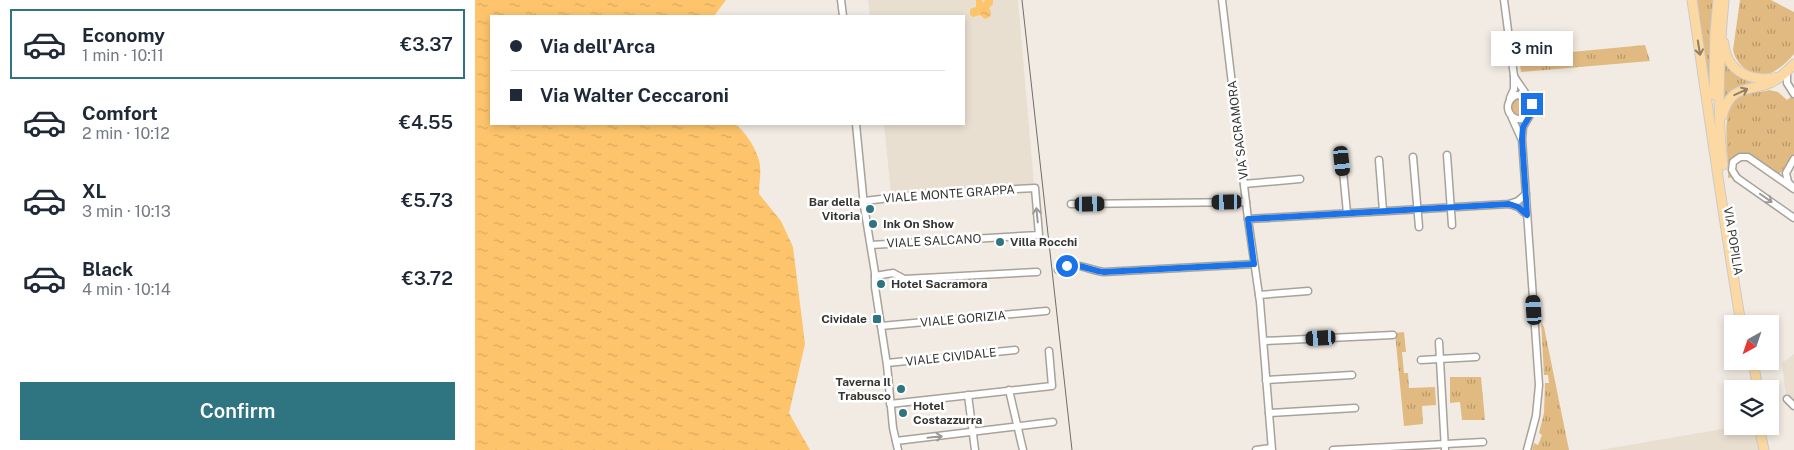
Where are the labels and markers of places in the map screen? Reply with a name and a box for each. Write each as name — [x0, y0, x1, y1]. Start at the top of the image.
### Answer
place label: Bar della Vitoria — [809, 195, 860, 223]
marker: Bar della Vitoria — [864, 203, 876, 215]
place label: Ink On Show — [883, 217, 954, 231]
marker: Ink On Show — [867, 218, 879, 230]
place label: Villa Rocchi — [1010, 235, 1077, 249]
marker: Villa Rocchi — [994, 236, 1006, 248]
place label: Hotel Sacramora — [891, 277, 988, 291]
marker: Hotel Sacramora — [875, 278, 887, 290]
place label: Cividale — [821, 312, 867, 326]
marker: Cividale — [871, 313, 883, 325]
place label: Taverna Il Trabusco — [836, 375, 891, 403]
marker: Taverna Il Trabusco — [895, 383, 907, 395]
place label: Hotel Costazzurra — [913, 399, 983, 427]
marker: Hotel Costazzurra — [897, 407, 909, 419]

